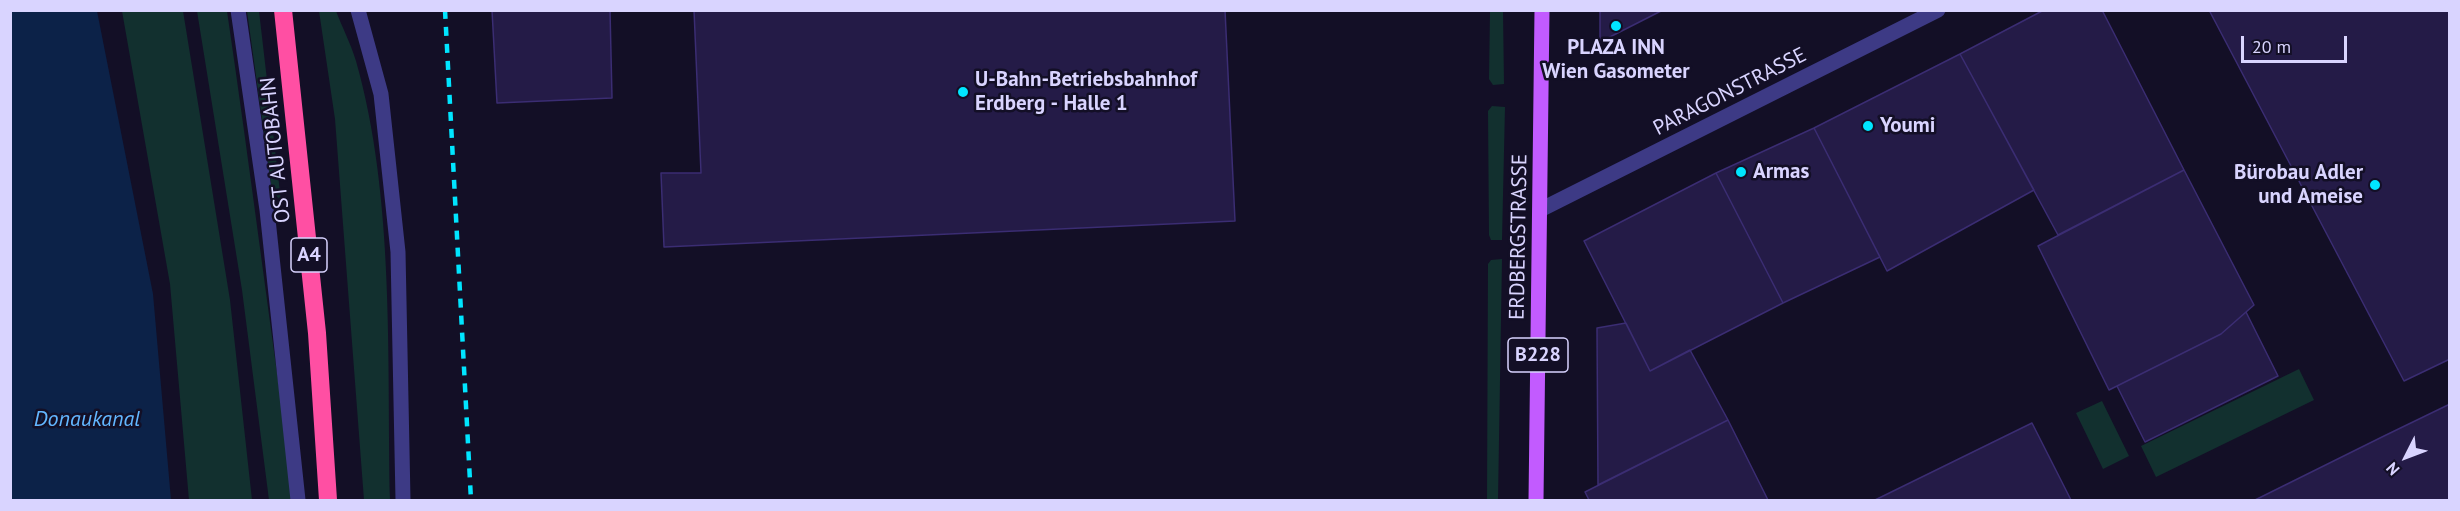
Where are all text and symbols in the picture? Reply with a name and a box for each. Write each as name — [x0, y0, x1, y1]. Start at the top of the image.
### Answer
marker: PLAZA INN Wien Gasometer — [1609, 19, 1623, 33]
scale bar — [2244, 24, 2350, 62]
place label: PLAZA INN Wien Gasometer — [1542, 35, 1690, 85]
text: 20 m — [2252, 35, 2291, 58]
street label: PARAGONSTRASSE — [1649, 43, 1811, 141]
place label: U-Bahn-Betriebsbahnhof Erdberg - Halle 1 — [975, 67, 1197, 117]
street label: OST AUTOBAHN — [256, 76, 296, 224]
marker: U-Bahn-Betriebsbahnhof Erdberg - Halle 1 — [956, 85, 970, 99]
place label: Youmi — [1880, 113, 1935, 139]
marker: Youmi — [1861, 119, 1875, 133]
street label: ERDBERGSTRASSE — [1505, 154, 1533, 320]
place label: Armas — [1753, 159, 1809, 185]
place label: Bürobau Adler und Ameise — [2234, 160, 2363, 210]
marker: Armas — [1734, 165, 1748, 179]
marker: Bürobau Adler und Ameise — [2368, 178, 2382, 192]
road number: A4 — [291, 238, 327, 272]
road number: B228 — [1508, 338, 1568, 372]
water label: Donaukanal — [34, 407, 140, 433]
north arrow — [2376, 427, 2436, 487]
text: N — [2382, 458, 2404, 480]

